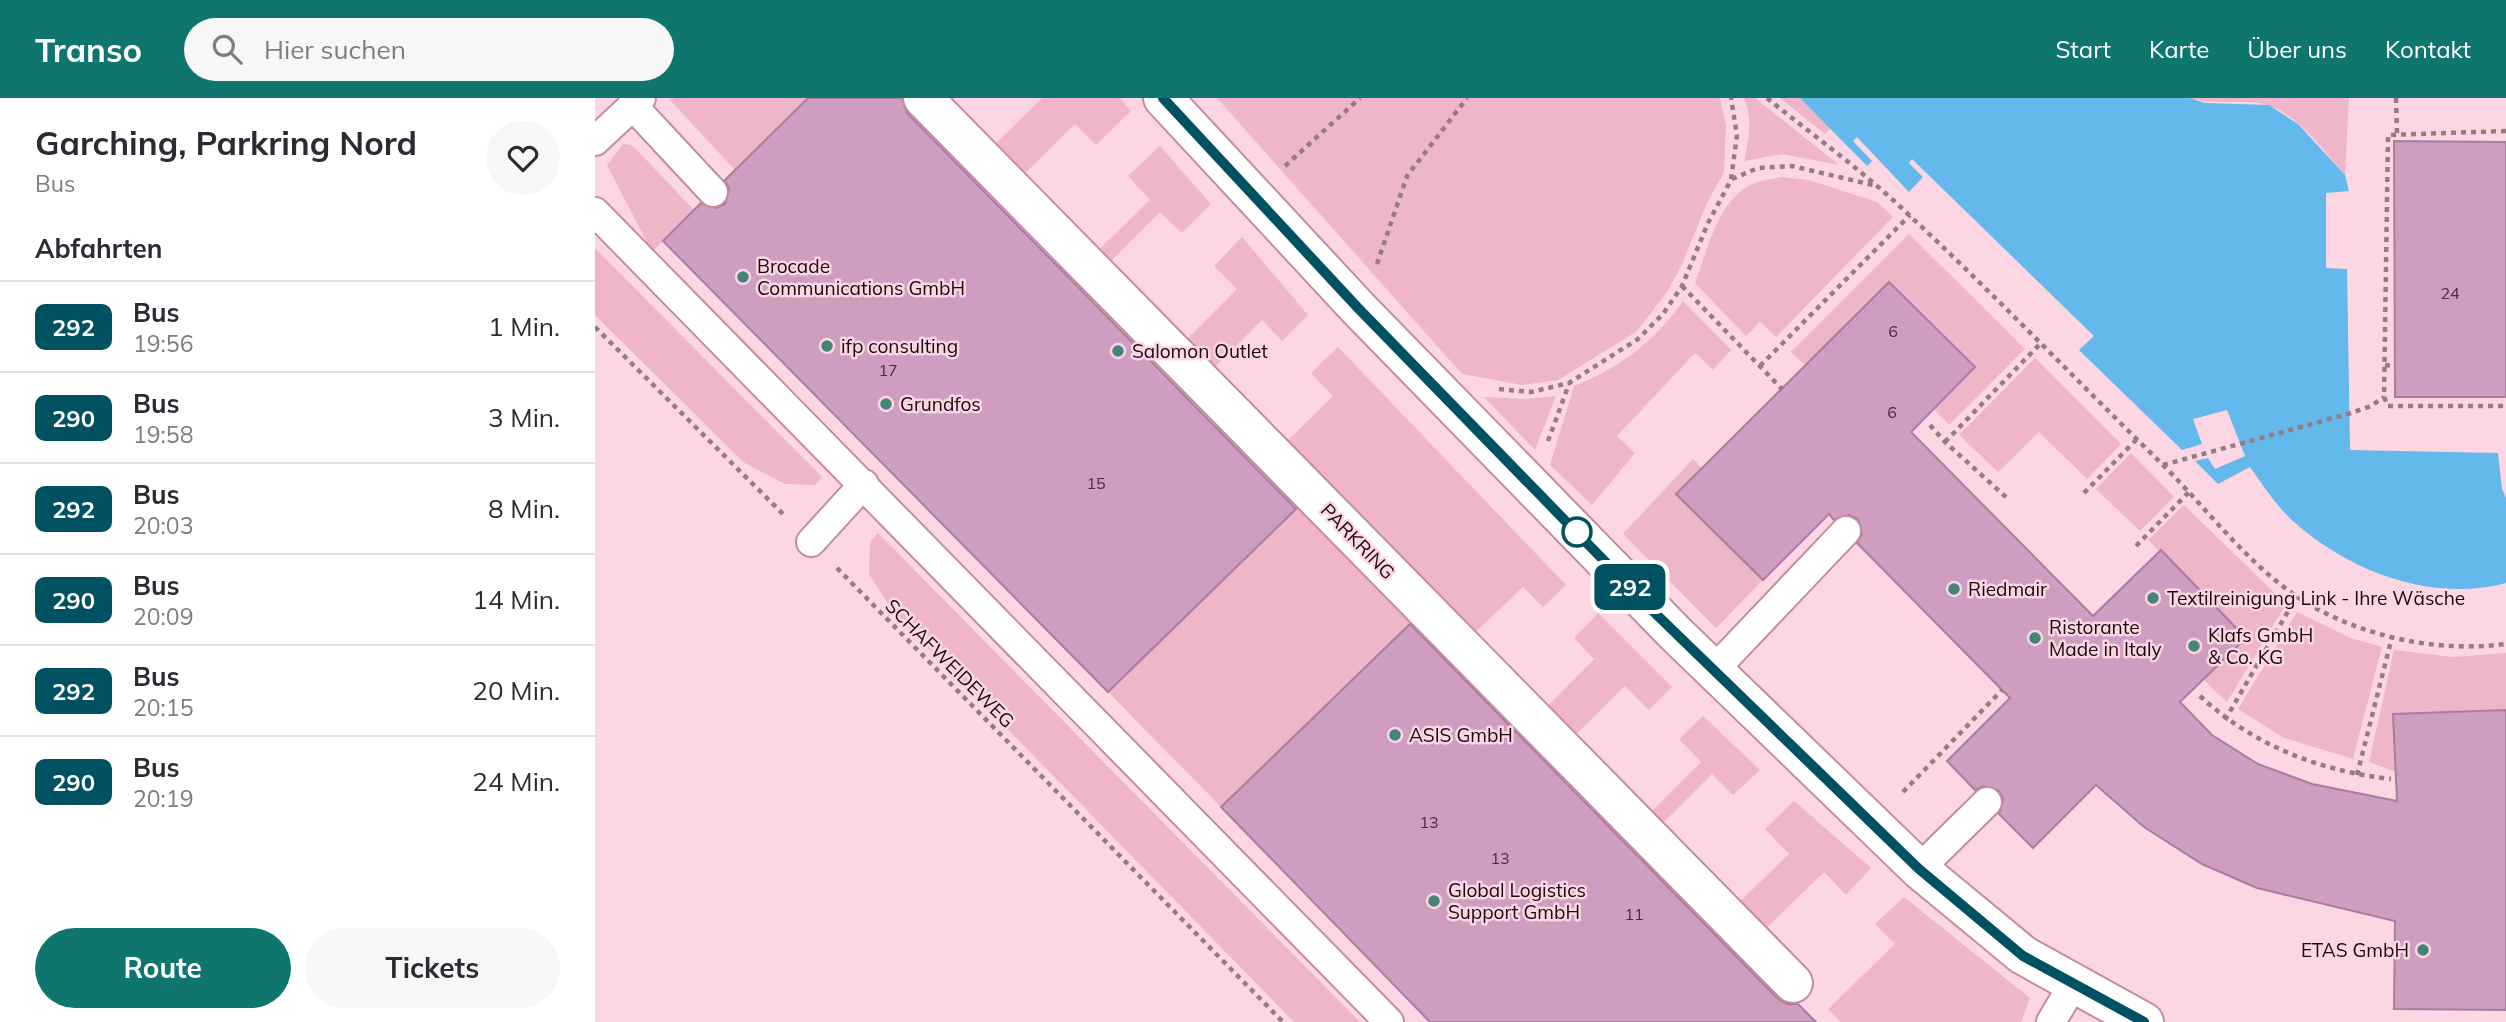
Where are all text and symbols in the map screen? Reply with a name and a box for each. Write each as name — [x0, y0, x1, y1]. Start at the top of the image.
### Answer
search box — [184, 18, 674, 81]
text: Transo — [35, 29, 142, 70]
icon: search — [208, 30, 246, 68]
text: Hier suchen — [264, 33, 406, 66]
text: Start — [2055, 34, 2111, 64]
text: Karte — [2149, 34, 2209, 64]
text: Über uns — [2247, 34, 2347, 64]
text: Kontakt — [2385, 34, 2471, 64]
button: heart — [486, 121, 560, 195]
text: Garching, Parkring Nord — [35, 122, 417, 163]
text: Bus — [35, 169, 75, 198]
text: Abfahrten — [35, 232, 162, 265]
place label: Brocade Communications GmbH — [757, 254, 965, 300]
marker: Brocade Communications GmbH — [735, 269, 751, 285]
house number: 24 — [2440, 283, 2460, 303]
text: Bus — [133, 296, 179, 329]
text: 1 Min. — [488, 310, 560, 343]
text: 292 — [52, 312, 95, 342]
house number: 6 — [1888, 321, 1898, 341]
text: 19:56 — [133, 329, 193, 358]
place label: ifp consulting — [841, 334, 958, 358]
marker: ifp consulting — [819, 338, 835, 354]
place label: Salomon Outlet — [1132, 339, 1268, 363]
marker: Salomon Outlet — [1110, 343, 1126, 359]
house number: 17 — [878, 360, 898, 380]
text: Bus — [133, 387, 179, 420]
place label: Grundfos — [900, 392, 981, 416]
marker: Grundfos — [878, 396, 894, 412]
text: 3 Min. — [488, 401, 560, 434]
house number: 6 — [1887, 402, 1897, 422]
text: 290 — [52, 403, 95, 433]
text: 19:58 — [133, 420, 193, 449]
house number: 15 — [1086, 473, 1106, 493]
text: Bus — [133, 478, 179, 511]
text: 8 Min. — [488, 492, 560, 525]
text: 292 — [52, 494, 95, 524]
street label: PARKRING — [1316, 498, 1400, 584]
text: 20:03 — [133, 511, 193, 540]
unlabelled marker — [1562, 517, 1592, 547]
line badge: 292 — [1590, 564, 1670, 610]
text: Bus — [133, 569, 179, 602]
text: 292 — [1608, 572, 1652, 602]
place label: Riedmair — [1968, 577, 2047, 601]
marker: Riedmair — [1946, 581, 1962, 597]
text: 14 Min. — [472, 583, 560, 616]
text: 290 — [52, 585, 95, 615]
place label: Textilreinigung Link - Ihre Wäsche — [2167, 586, 2465, 610]
marker: Textilreinigung Link - Ihre Wäsche — [2145, 590, 2161, 606]
street label: SCHAFWEIDEWEG — [880, 593, 1020, 733]
text: 20:09 — [133, 602, 193, 631]
place label: Ristorante Made in Italy — [2049, 615, 2162, 661]
place label: Klafs GmbH & Co. KG — [2208, 623, 2313, 669]
marker: Ristorante Made in Italy — [2027, 630, 2043, 646]
marker: Klafs GmbH & Co. KG — [2186, 638, 2202, 654]
text: Bus — [133, 660, 179, 693]
text: 20 Min. — [472, 674, 560, 707]
text: 292 — [52, 676, 95, 706]
text: 20:15 — [133, 693, 193, 722]
place label: ASIS GmbH — [1409, 723, 1513, 747]
marker: ASIS GmbH — [1387, 727, 1403, 743]
text: Bus — [133, 751, 179, 784]
text: 24 Min. — [472, 765, 560, 798]
text: 290 — [52, 767, 95, 797]
text: 20:19 — [133, 784, 193, 813]
house number: 13 — [1419, 812, 1439, 832]
house number: 13 — [1490, 848, 1510, 868]
place label: Global Logistics Support GmbH — [1448, 878, 1586, 924]
marker: Global Logistics Support GmbH — [1426, 893, 1442, 909]
house number: 11 — [1624, 904, 1644, 924]
button: Route — [35, 928, 291, 1008]
button: Tickets — [305, 928, 560, 1008]
place label: ETAS GmbH — [2301, 938, 2409, 962]
marker: ETAS GmbH — [2415, 942, 2431, 958]

